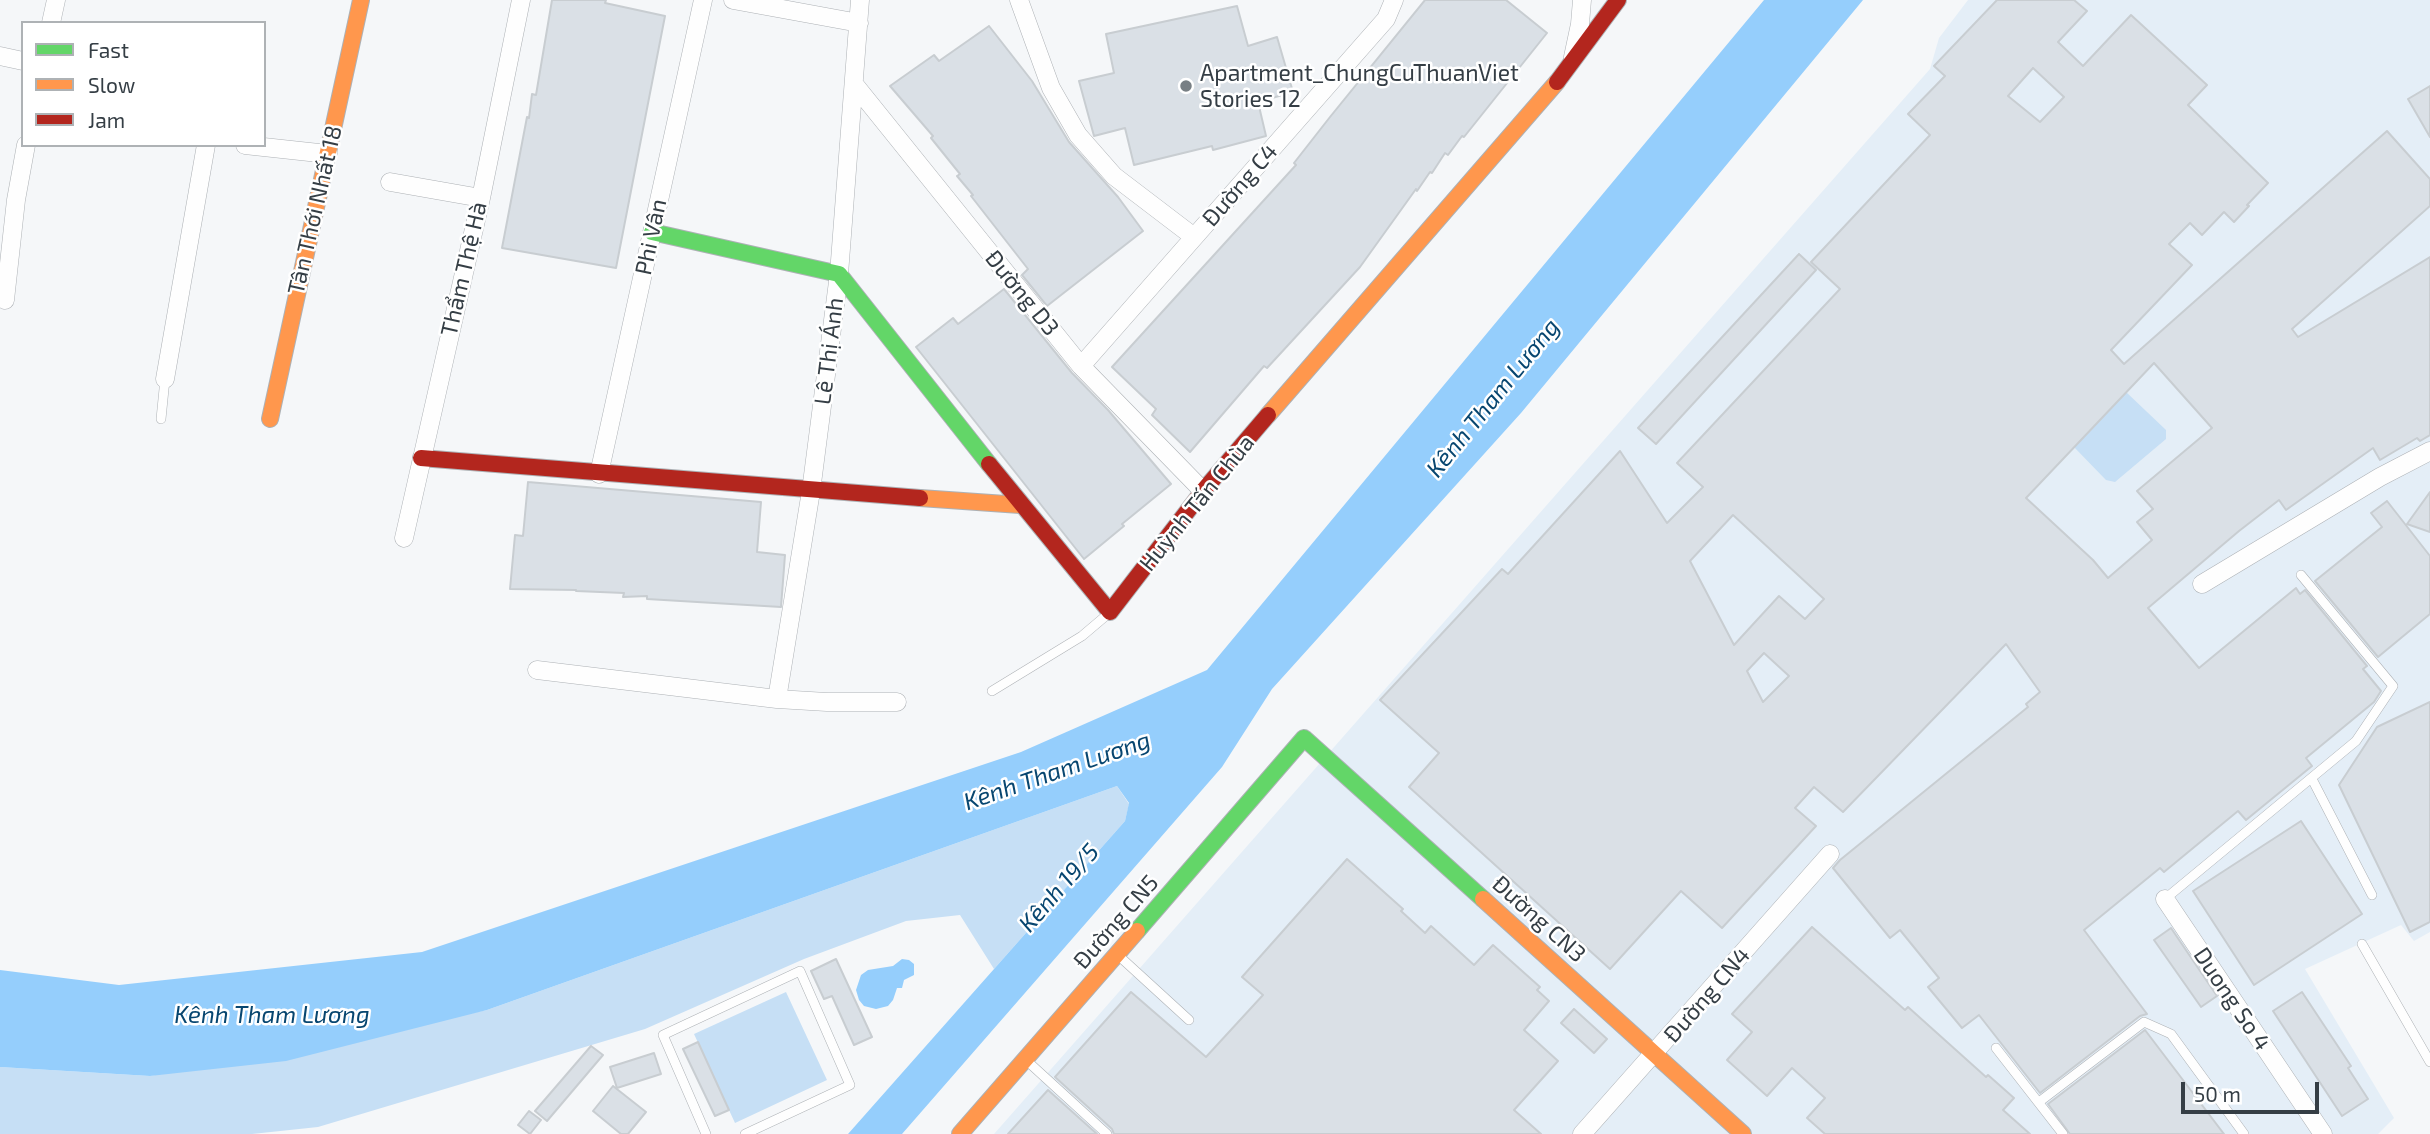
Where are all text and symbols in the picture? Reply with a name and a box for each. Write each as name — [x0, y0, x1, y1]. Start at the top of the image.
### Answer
legend — [21, 21, 266, 147]
text: Fast — [88, 37, 129, 62]
place label: Apartment_ChungCuThuanViet Stories 12 — [1200, 59, 1519, 113]
text: Slow — [88, 72, 135, 97]
marker: Apartment_ChungCuThuanViet Stories 12 — [1178, 78, 1194, 94]
text: Jam — [88, 107, 125, 132]
street label: Tân Thới Nhất 18 — [282, 123, 348, 297]
street label: Đường C4 — [1197, 138, 1283, 232]
street label: Phi Vân — [629, 196, 673, 278]
street label: Thẩm Thệ Hà — [435, 199, 493, 339]
street label: Đường D3 — [979, 245, 1065, 341]
street label: Lê Thị Ánh — [809, 296, 849, 406]
water label: Kênh Tham Lương — [1420, 313, 1566, 483]
street label: Huỳnh Tấn Chùa — [1134, 429, 1260, 577]
water label: Kênh Tham Lương — [960, 726, 1154, 816]
water label: Kênh 19/5 — [1013, 838, 1105, 938]
street label: Đường CN5 — [1068, 869, 1164, 975]
street label: Đường CN3 — [1487, 870, 1591, 968]
street label: Đường CN4 — [1658, 942, 1756, 1048]
street label: Duong So 4 — [2188, 942, 2276, 1056]
water label: Kênh Tham Lương — [174, 1001, 370, 1029]
scale bar — [2185, 1068, 2323, 1112]
text: 50 m — [2194, 1081, 2241, 1106]

